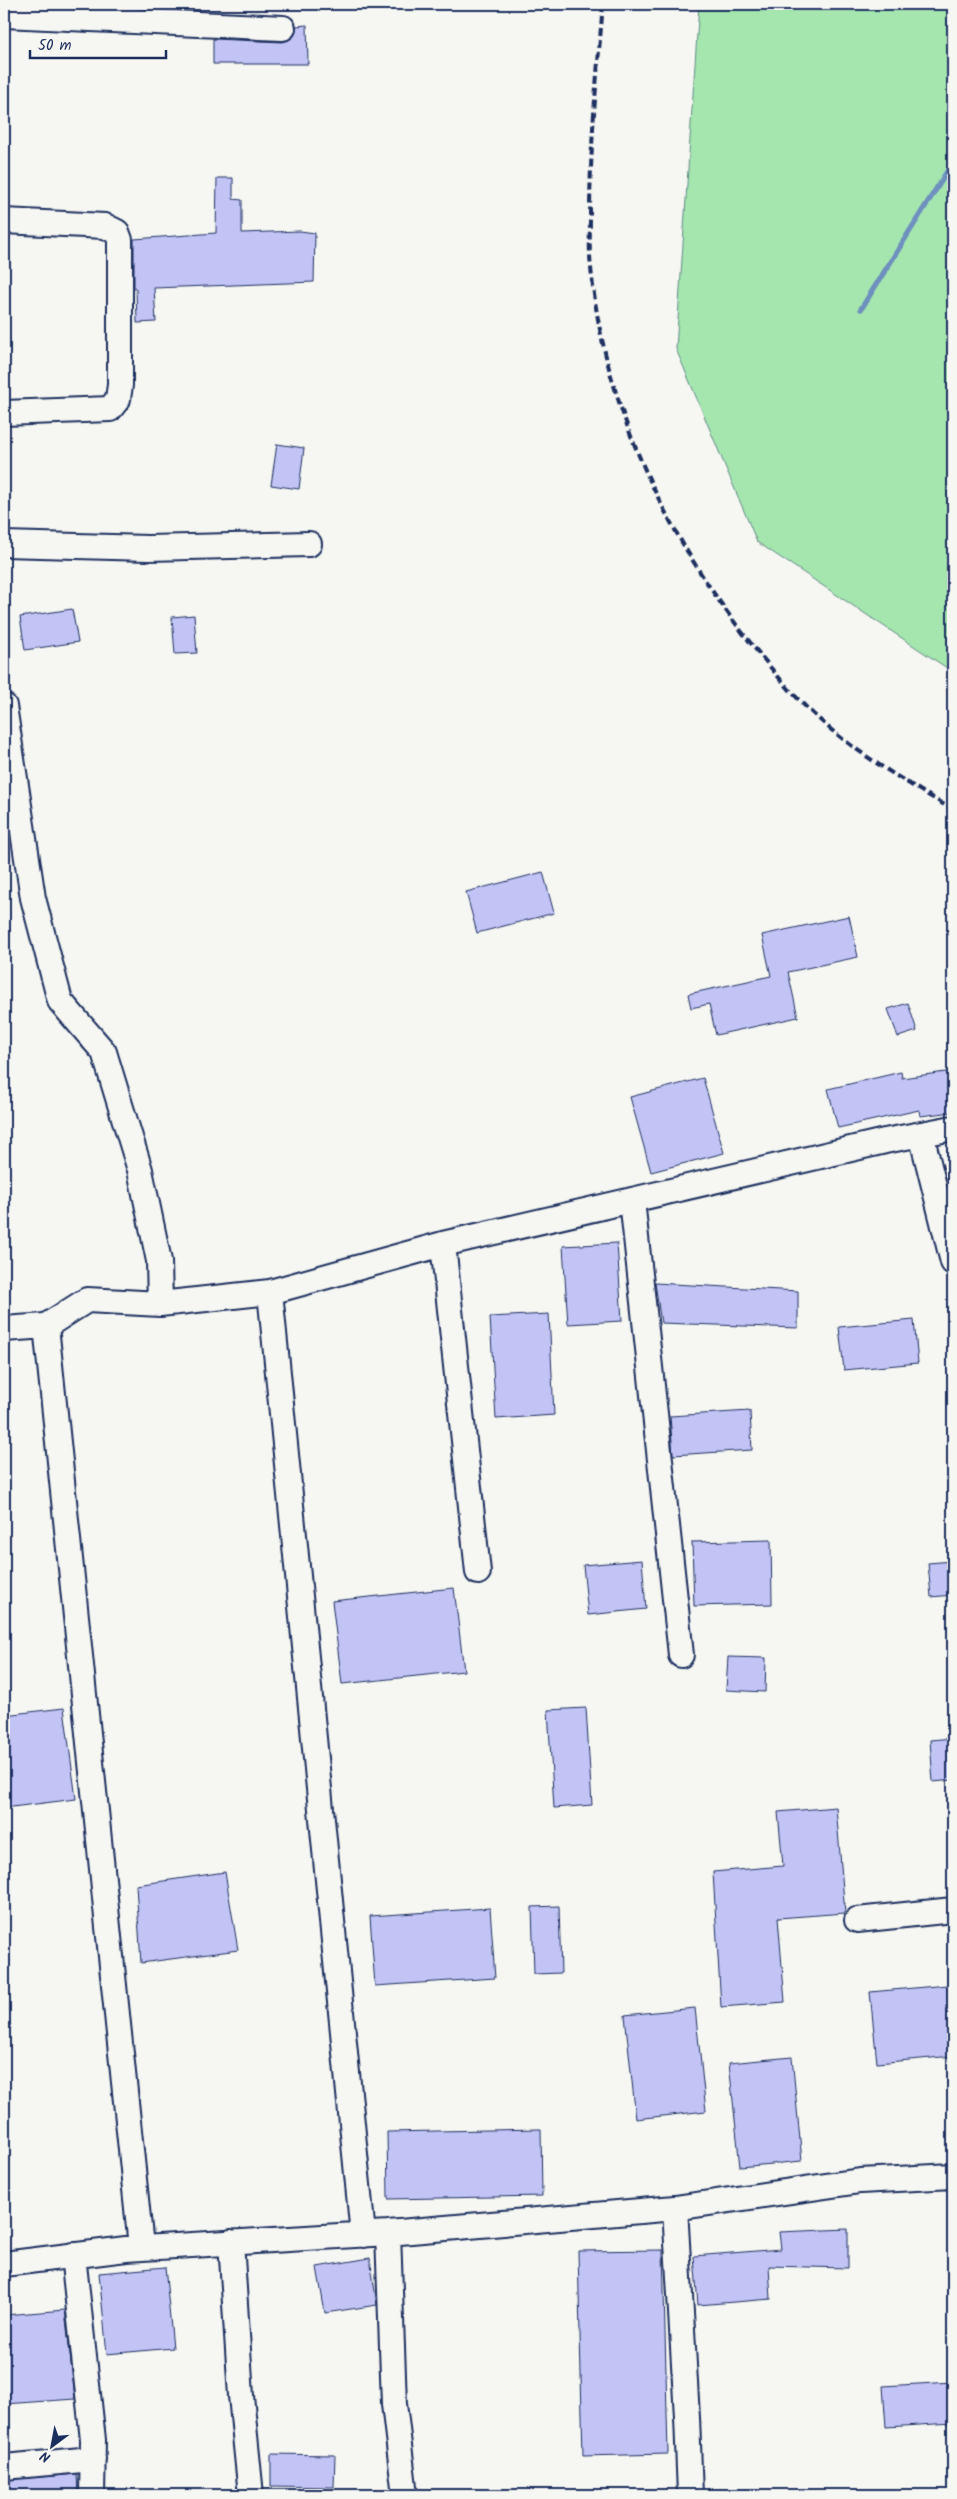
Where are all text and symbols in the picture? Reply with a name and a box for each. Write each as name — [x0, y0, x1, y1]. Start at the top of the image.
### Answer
scale bar — [30, 28, 166, 60]
text: 50 m — [38, 34, 72, 58]
north arrow — [28, 2422, 78, 2472]
text: N — [36, 2444, 55, 2468]

